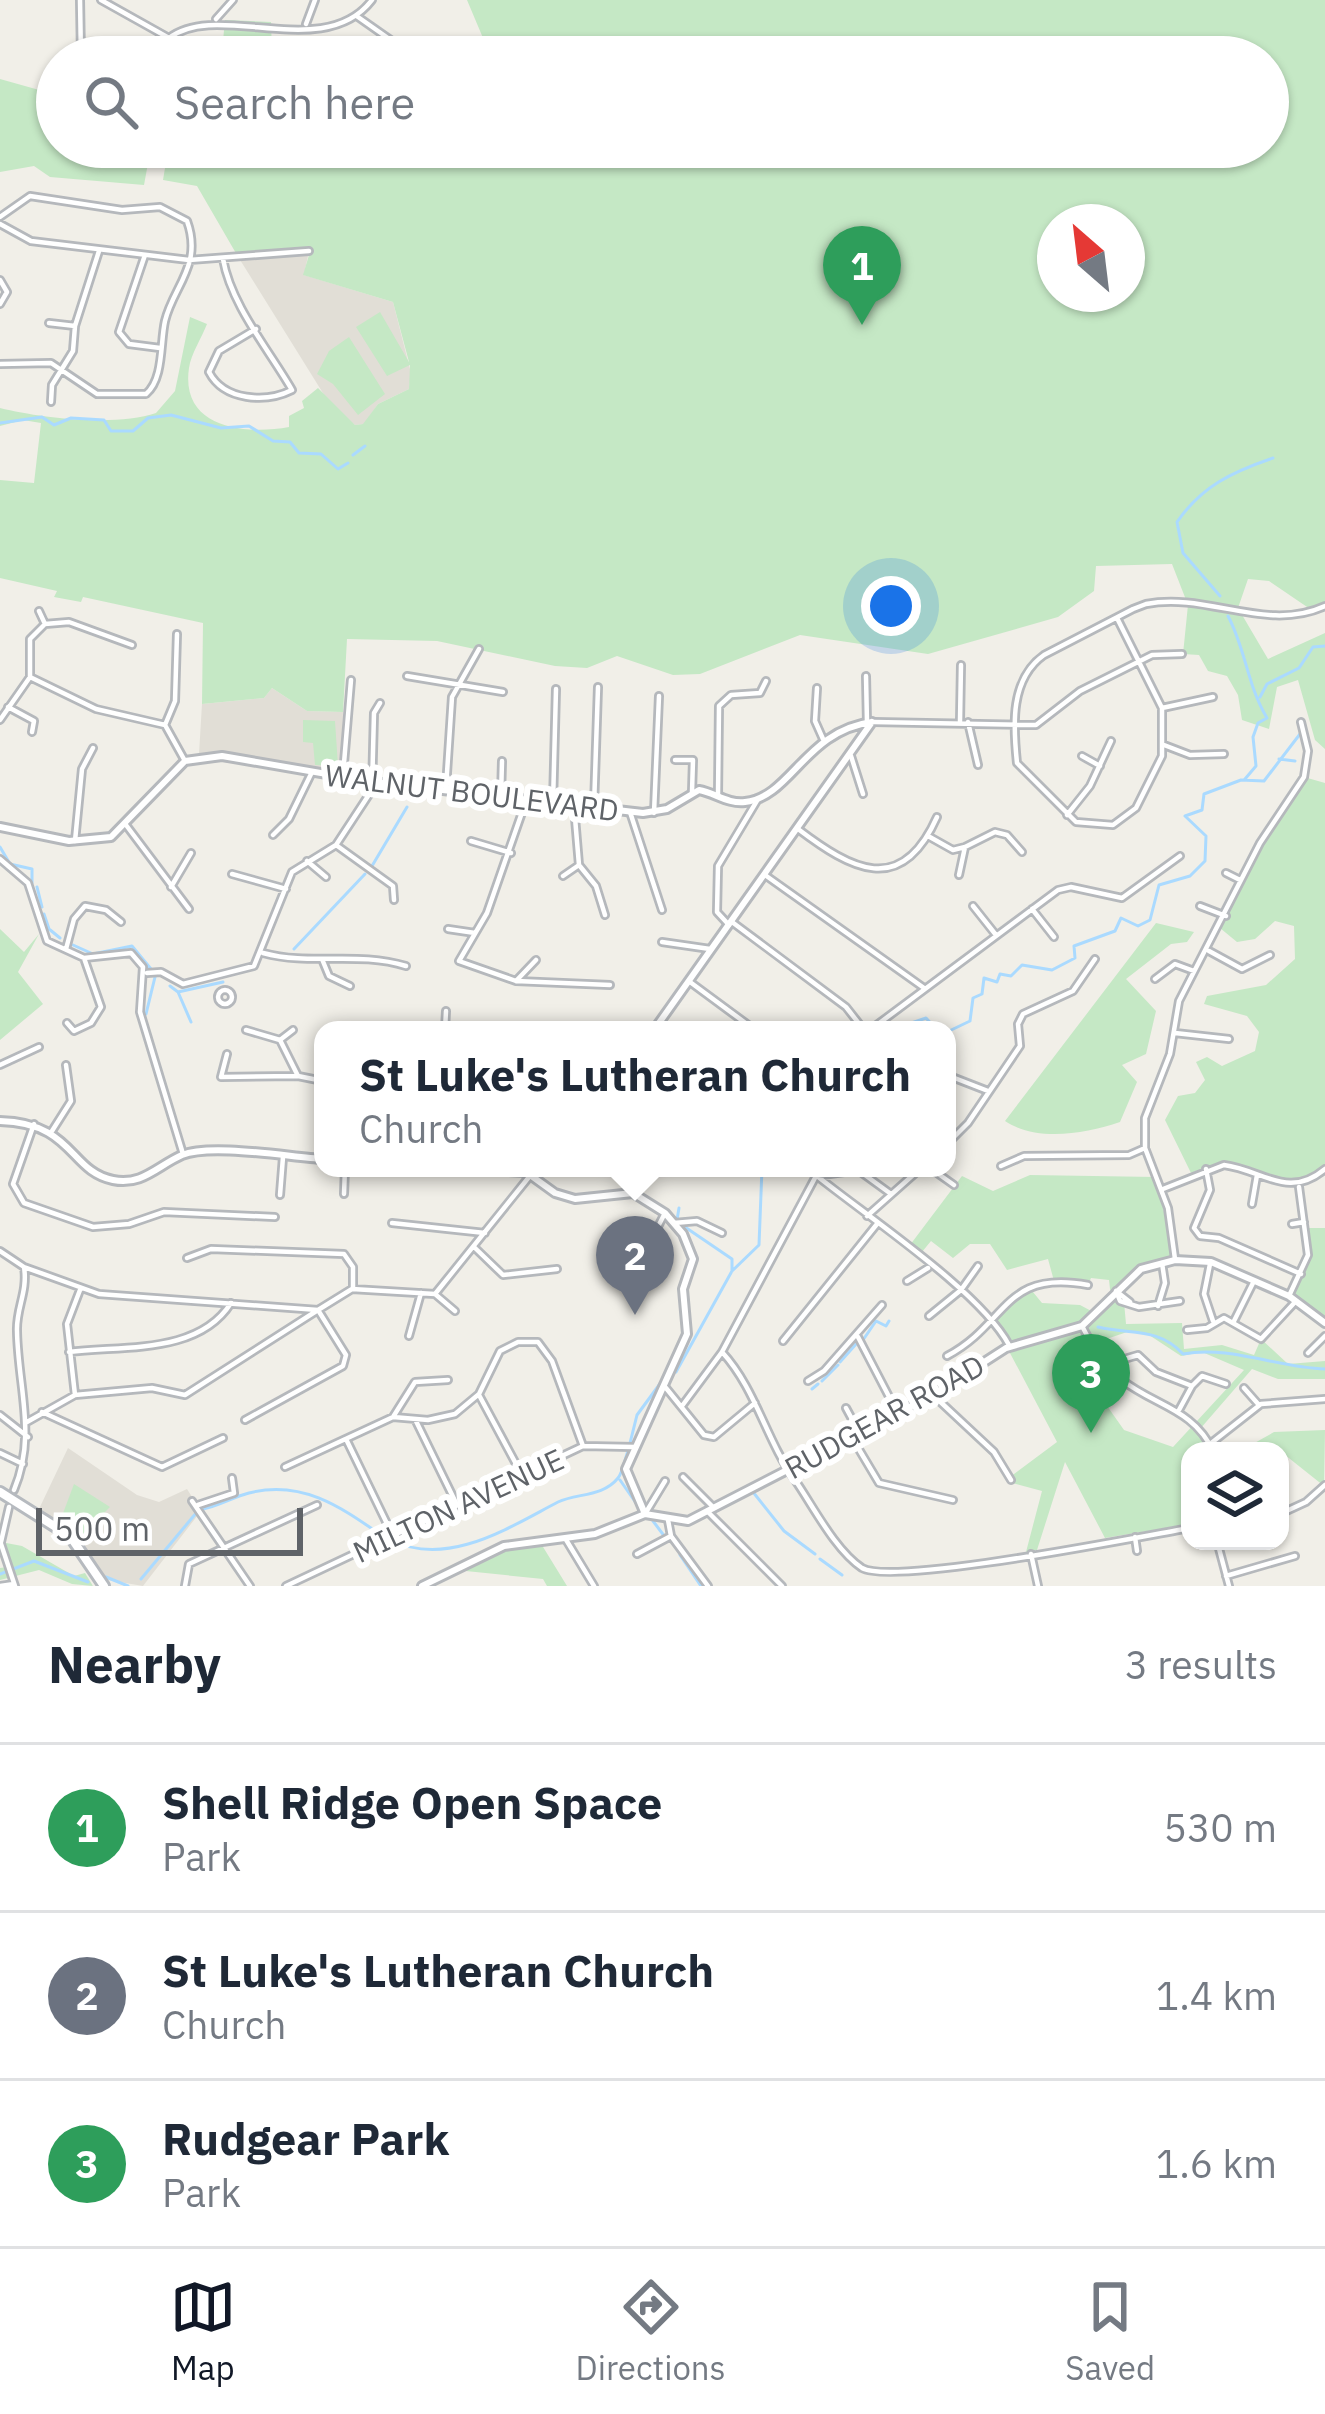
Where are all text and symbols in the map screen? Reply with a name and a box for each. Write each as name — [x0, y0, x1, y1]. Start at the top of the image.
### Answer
search box — [36, 36, 1289, 168]
icon: search — [78, 69, 144, 135]
text: Search here — [174, 73, 415, 131]
north arrow — [1037, 204, 1145, 312]
pin: 1 — [823, 226, 901, 325]
your location — [861, 576, 921, 636]
street label: WALNUT BOULEVARD — [323, 755, 621, 829]
popup — [314, 1021, 956, 1177]
text: St Luke's Lutheran Church — [359, 1045, 911, 1103]
text: Church — [359, 1103, 483, 1154]
pin: 2 — [596, 1216, 674, 1315]
pin: 3 — [1052, 1334, 1130, 1433]
street label: RUDGEAR ROAD — [777, 1345, 991, 1487]
street label: MILTON AVENUE — [346, 1439, 570, 1571]
map controls — [1181, 1442, 1289, 1550]
button: layers — [1181, 1442, 1289, 1550]
scale bar — [36, 1502, 303, 1555]
text: 500 m — [54, 1507, 150, 1550]
text: Nearby — [48, 1631, 221, 1697]
text: 3 results — [1125, 1639, 1277, 1690]
text: Shell Ridge Open Space — [162, 1773, 662, 1831]
text: 1 — [75, 1802, 99, 1853]
text: 530 m — [1164, 1802, 1277, 1853]
text: Park — [162, 1831, 241, 1882]
text: St Luke's Lutheran Church — [162, 1941, 714, 1999]
text: 2 — [75, 1970, 99, 2021]
text: 1.4 km — [1156, 1970, 1277, 2021]
text: Church — [162, 1999, 286, 2050]
text: Rudgear Park — [162, 2109, 449, 2167]
text: 3 — [75, 2138, 99, 2189]
text: 1.6 km — [1156, 2138, 1277, 2189]
text: Park — [162, 2167, 241, 2218]
tab: Map — [170, 2274, 236, 2389]
tab: Directions — [576, 2274, 726, 2389]
tab: Saved — [1065, 2274, 1155, 2389]

